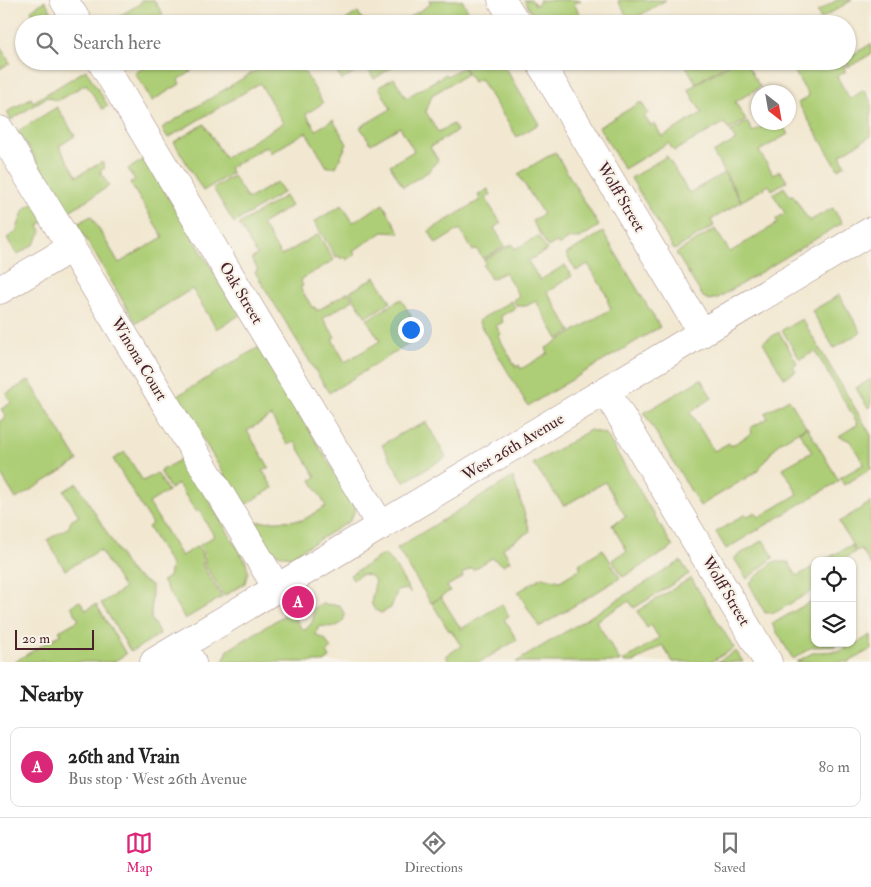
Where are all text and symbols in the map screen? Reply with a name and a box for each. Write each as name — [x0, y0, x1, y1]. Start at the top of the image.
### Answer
search box — [15, 15, 856, 70]
icon: search — [33, 29, 61, 57]
text: Search here — [73, 31, 161, 55]
north arrow — [751, 85, 796, 130]
street label: Wolff Street — [592, 158, 650, 235]
street label: Oak Street — [215, 258, 267, 328]
street label: Winona Court — [106, 313, 172, 404]
your location — [398, 317, 424, 343]
street label: West 26th Avenue — [458, 409, 568, 486]
street label: Wolff Street — [697, 552, 755, 629]
map controls — [811, 557, 856, 647]
button: locate — [811, 557, 856, 602]
pin: A — [282, 583, 314, 621]
button: layers — [811, 602, 856, 647]
scale bar — [15, 627, 94, 650]
text: 20 m — [22, 630, 50, 647]
text: Nearby — [20, 681, 83, 708]
text: 26th and Vrain — [68, 745, 180, 769]
text: A — [32, 757, 42, 777]
text: 80 m — [819, 757, 850, 777]
text: Bus stop · West 26th Avenue — [68, 769, 247, 789]
tab: Map — [125, 829, 153, 876]
tab: Directions — [404, 829, 463, 876]
tab: Saved — [714, 829, 746, 876]

